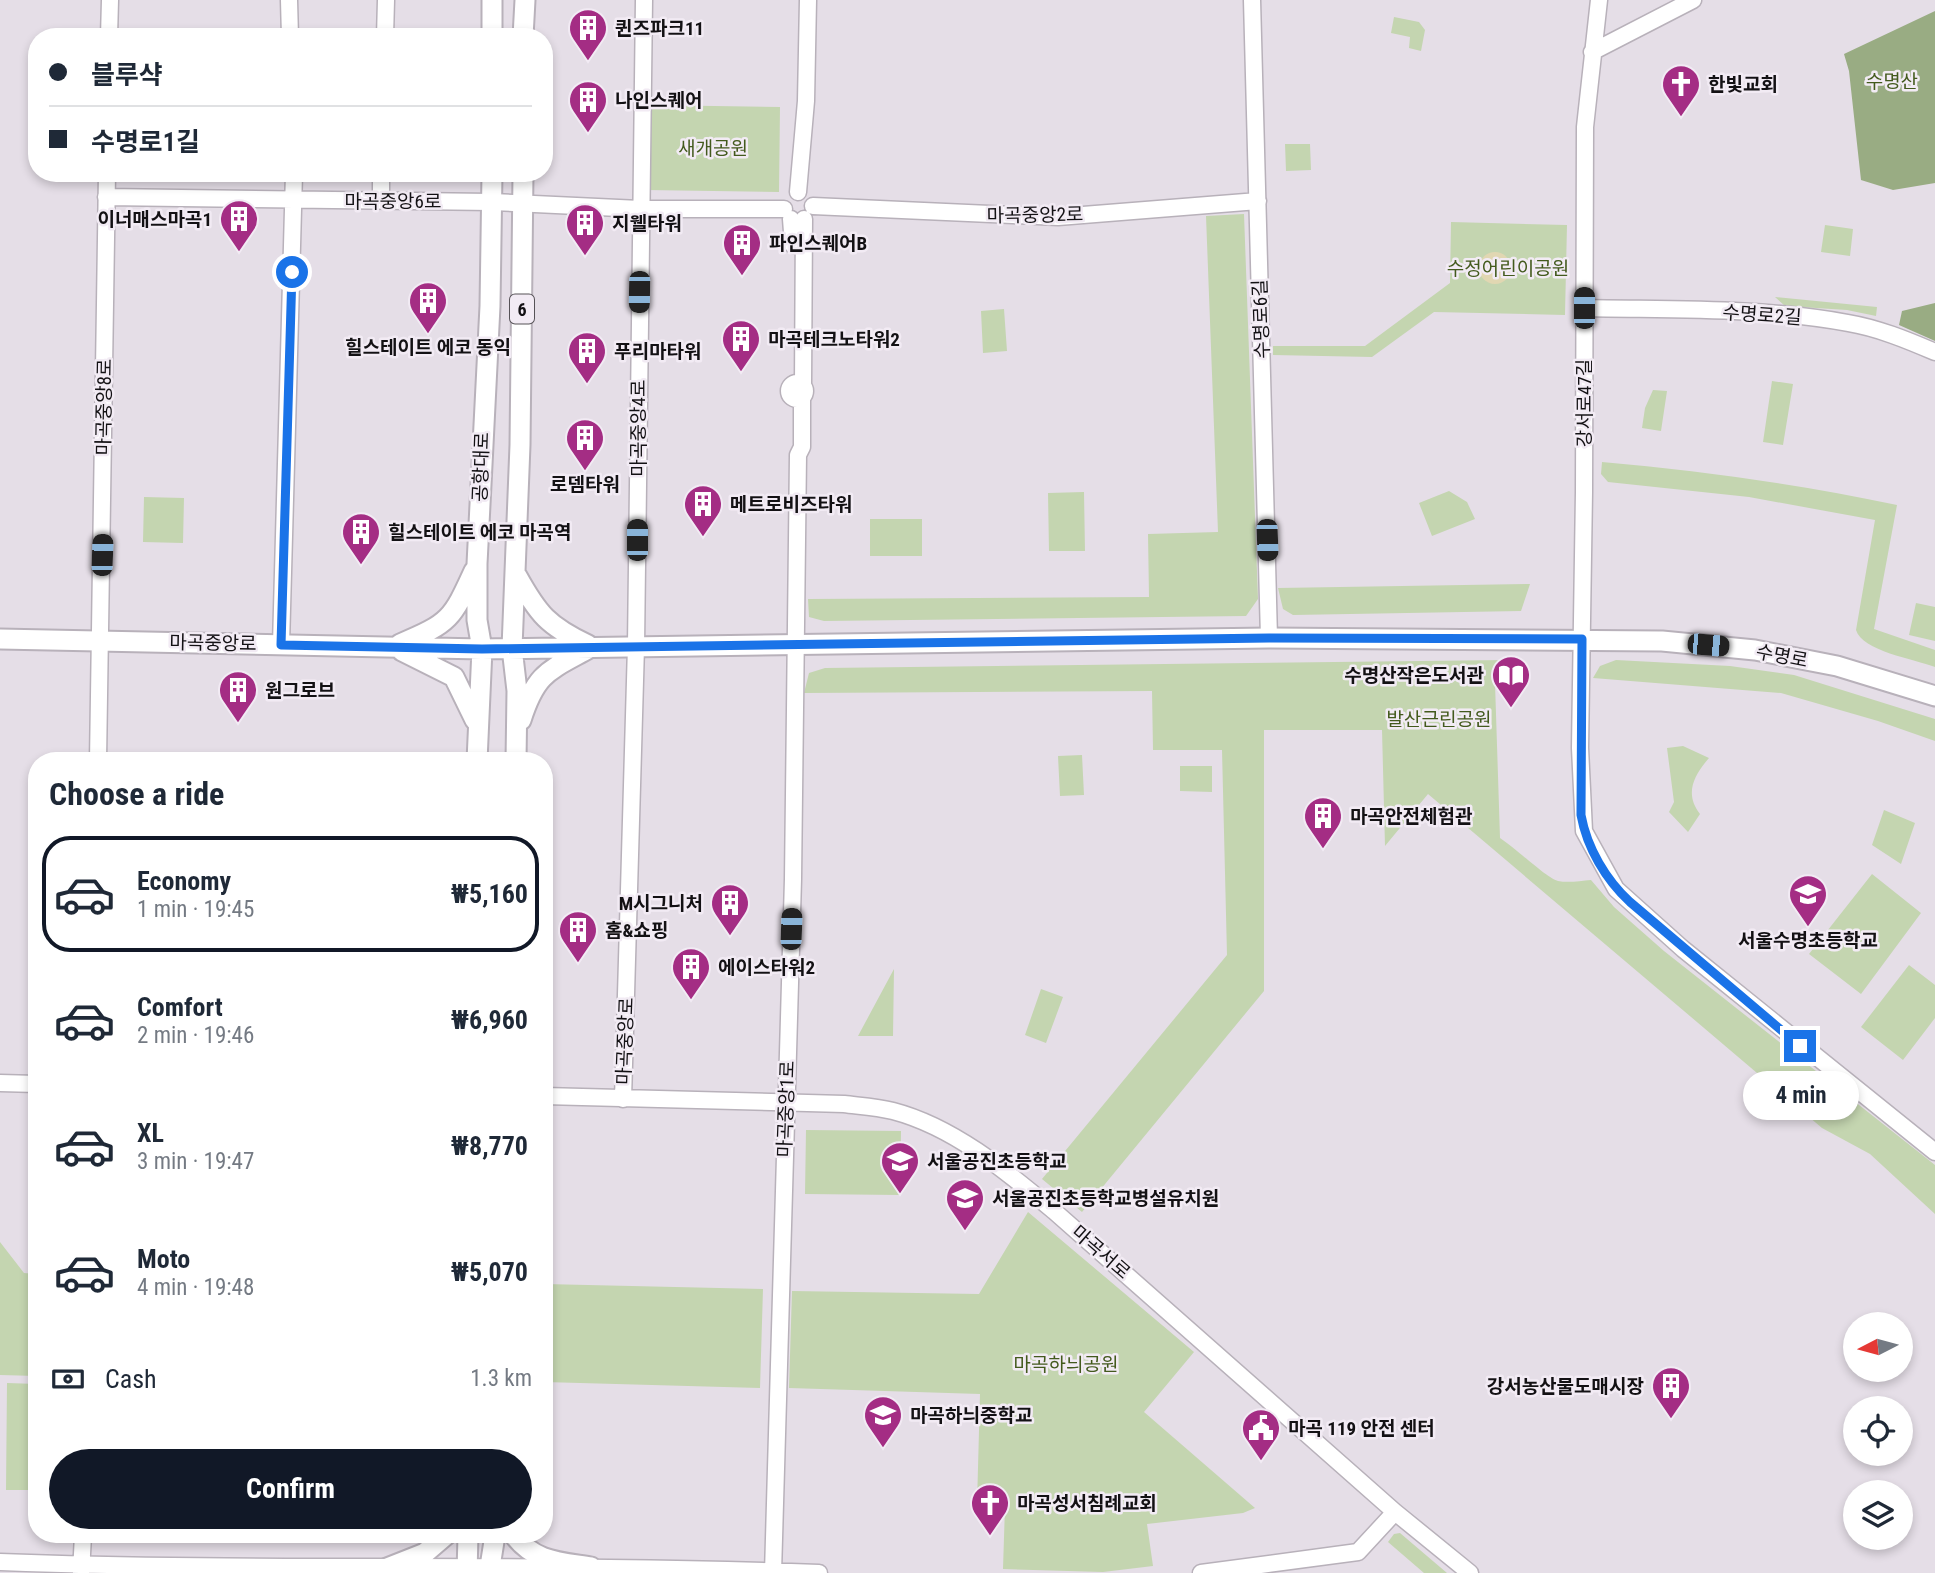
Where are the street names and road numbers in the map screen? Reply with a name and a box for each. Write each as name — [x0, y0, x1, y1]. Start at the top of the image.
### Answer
street label: 마곡중앙6로 — [345, 190, 441, 213]
street label: 마곡중앙2로 — [986, 203, 1084, 227]
street label: 수명로6길 — [1248, 279, 1274, 359]
road number: 6 — [510, 295, 534, 324]
street label: 수명로2길 — [1722, 301, 1802, 329]
street label: 마곡중앙8로 — [92, 358, 116, 456]
street label: 강서로47길 — [1573, 359, 1596, 447]
street label: 마곡중앙4로 — [627, 380, 650, 476]
street label: 공항대로 — [468, 432, 494, 502]
street label: 마곡중앙로 — [169, 631, 257, 655]
street label: 수명로 — [1754, 640, 1810, 672]
street label: 마곡중앙로 — [612, 997, 638, 1085]
street label: 마곡중앙1로 — [773, 1060, 799, 1158]
street label: 마곡서로 — [1067, 1220, 1135, 1284]

